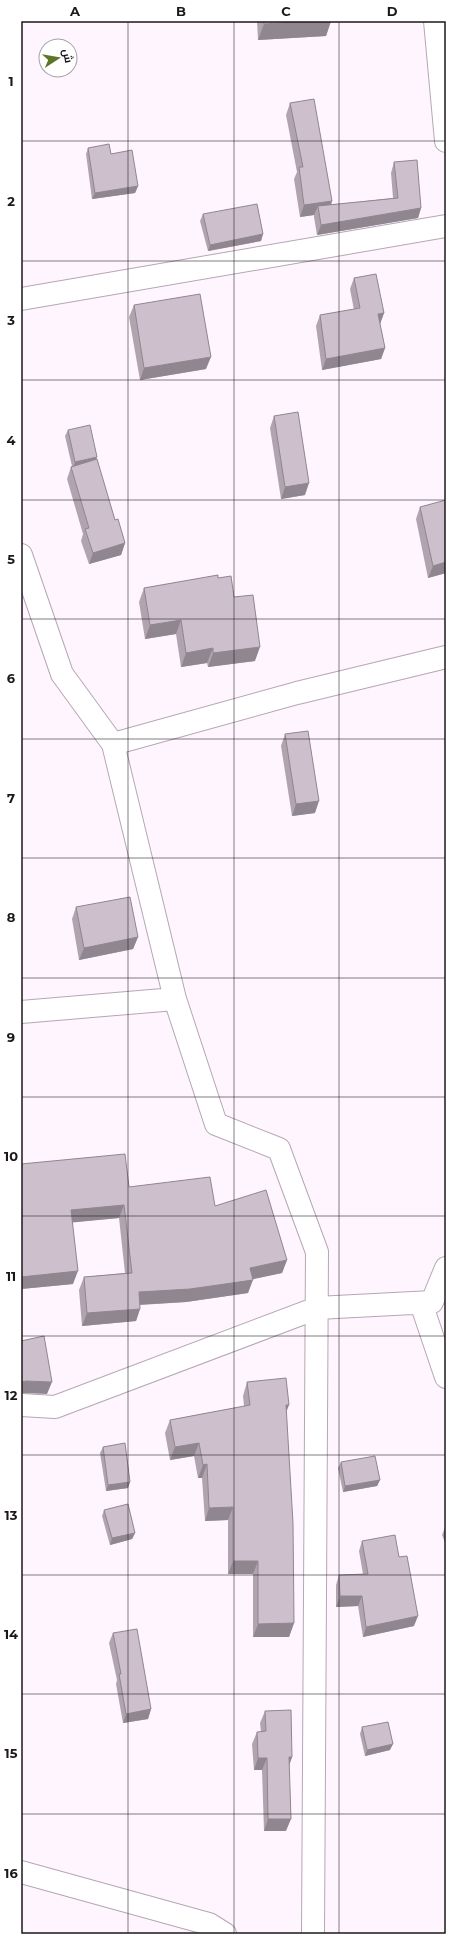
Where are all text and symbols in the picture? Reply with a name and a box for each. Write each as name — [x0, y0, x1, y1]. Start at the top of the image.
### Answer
text: A — [69, 3, 81, 19]
text: B — [176, 3, 186, 19]
text: C — [281, 3, 291, 19]
text: D — [387, 3, 398, 19]
north arrow — [38, 38, 78, 78]
text: ش — [59, 48, 76, 64]
text: 1 — [8, 73, 14, 89]
text: 2 — [7, 193, 15, 209]
text: 3 — [6, 312, 15, 328]
text: 4 — [7, 432, 16, 448]
text: 5 — [7, 551, 15, 567]
text: 6 — [7, 670, 16, 686]
text: 7 — [7, 790, 15, 806]
text: 8 — [7, 909, 16, 925]
text: 9 — [7, 1029, 15, 1045]
text: 10 — [4, 1148, 18, 1164]
text: 11 — [6, 1268, 16, 1284]
text: 12 — [5, 1387, 18, 1403]
text: 13 — [5, 1507, 18, 1523]
text: 14 — [4, 1626, 18, 1642]
text: 15 — [5, 1745, 18, 1761]
text: 16 — [4, 1865, 18, 1881]

